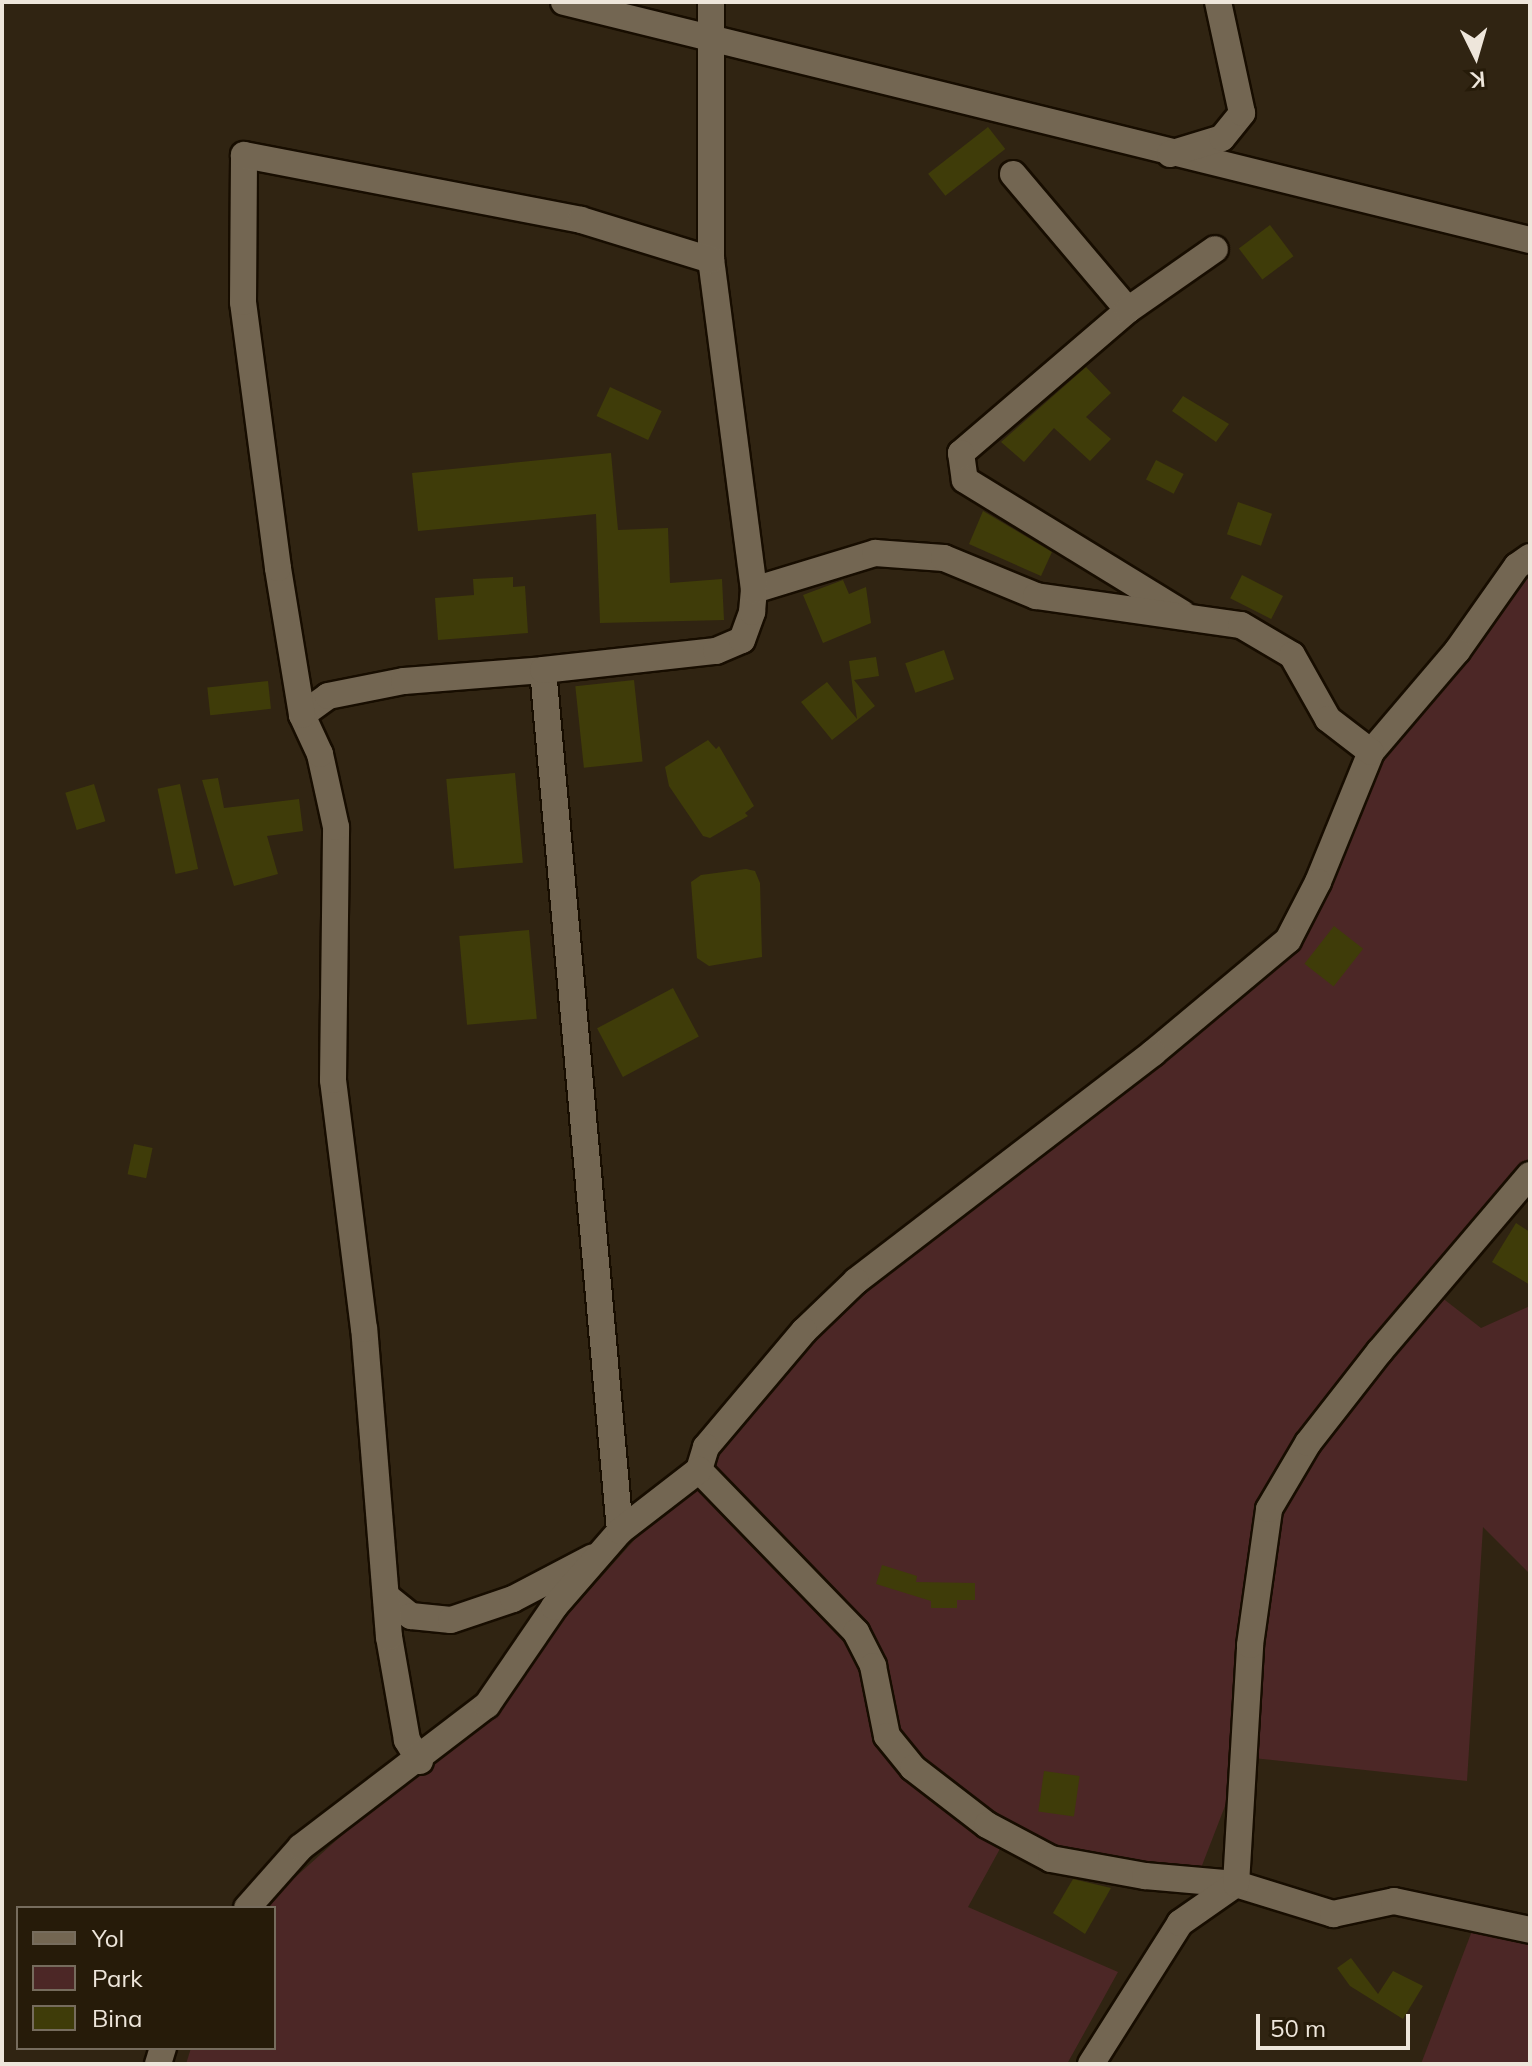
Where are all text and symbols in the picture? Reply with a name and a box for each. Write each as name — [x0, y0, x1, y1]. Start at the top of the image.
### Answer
north arrow — [1436, 16, 1516, 96]
text: K — [1470, 65, 1487, 94]
legend — [16, 1906, 276, 2050]
text: Yol — [92, 1923, 124, 1953]
text: Park — [92, 1963, 143, 1993]
scale bar — [1260, 1998, 1414, 2048]
text: Bina — [92, 2003, 143, 2033]
text: 50 m — [1270, 2013, 1326, 2043]

